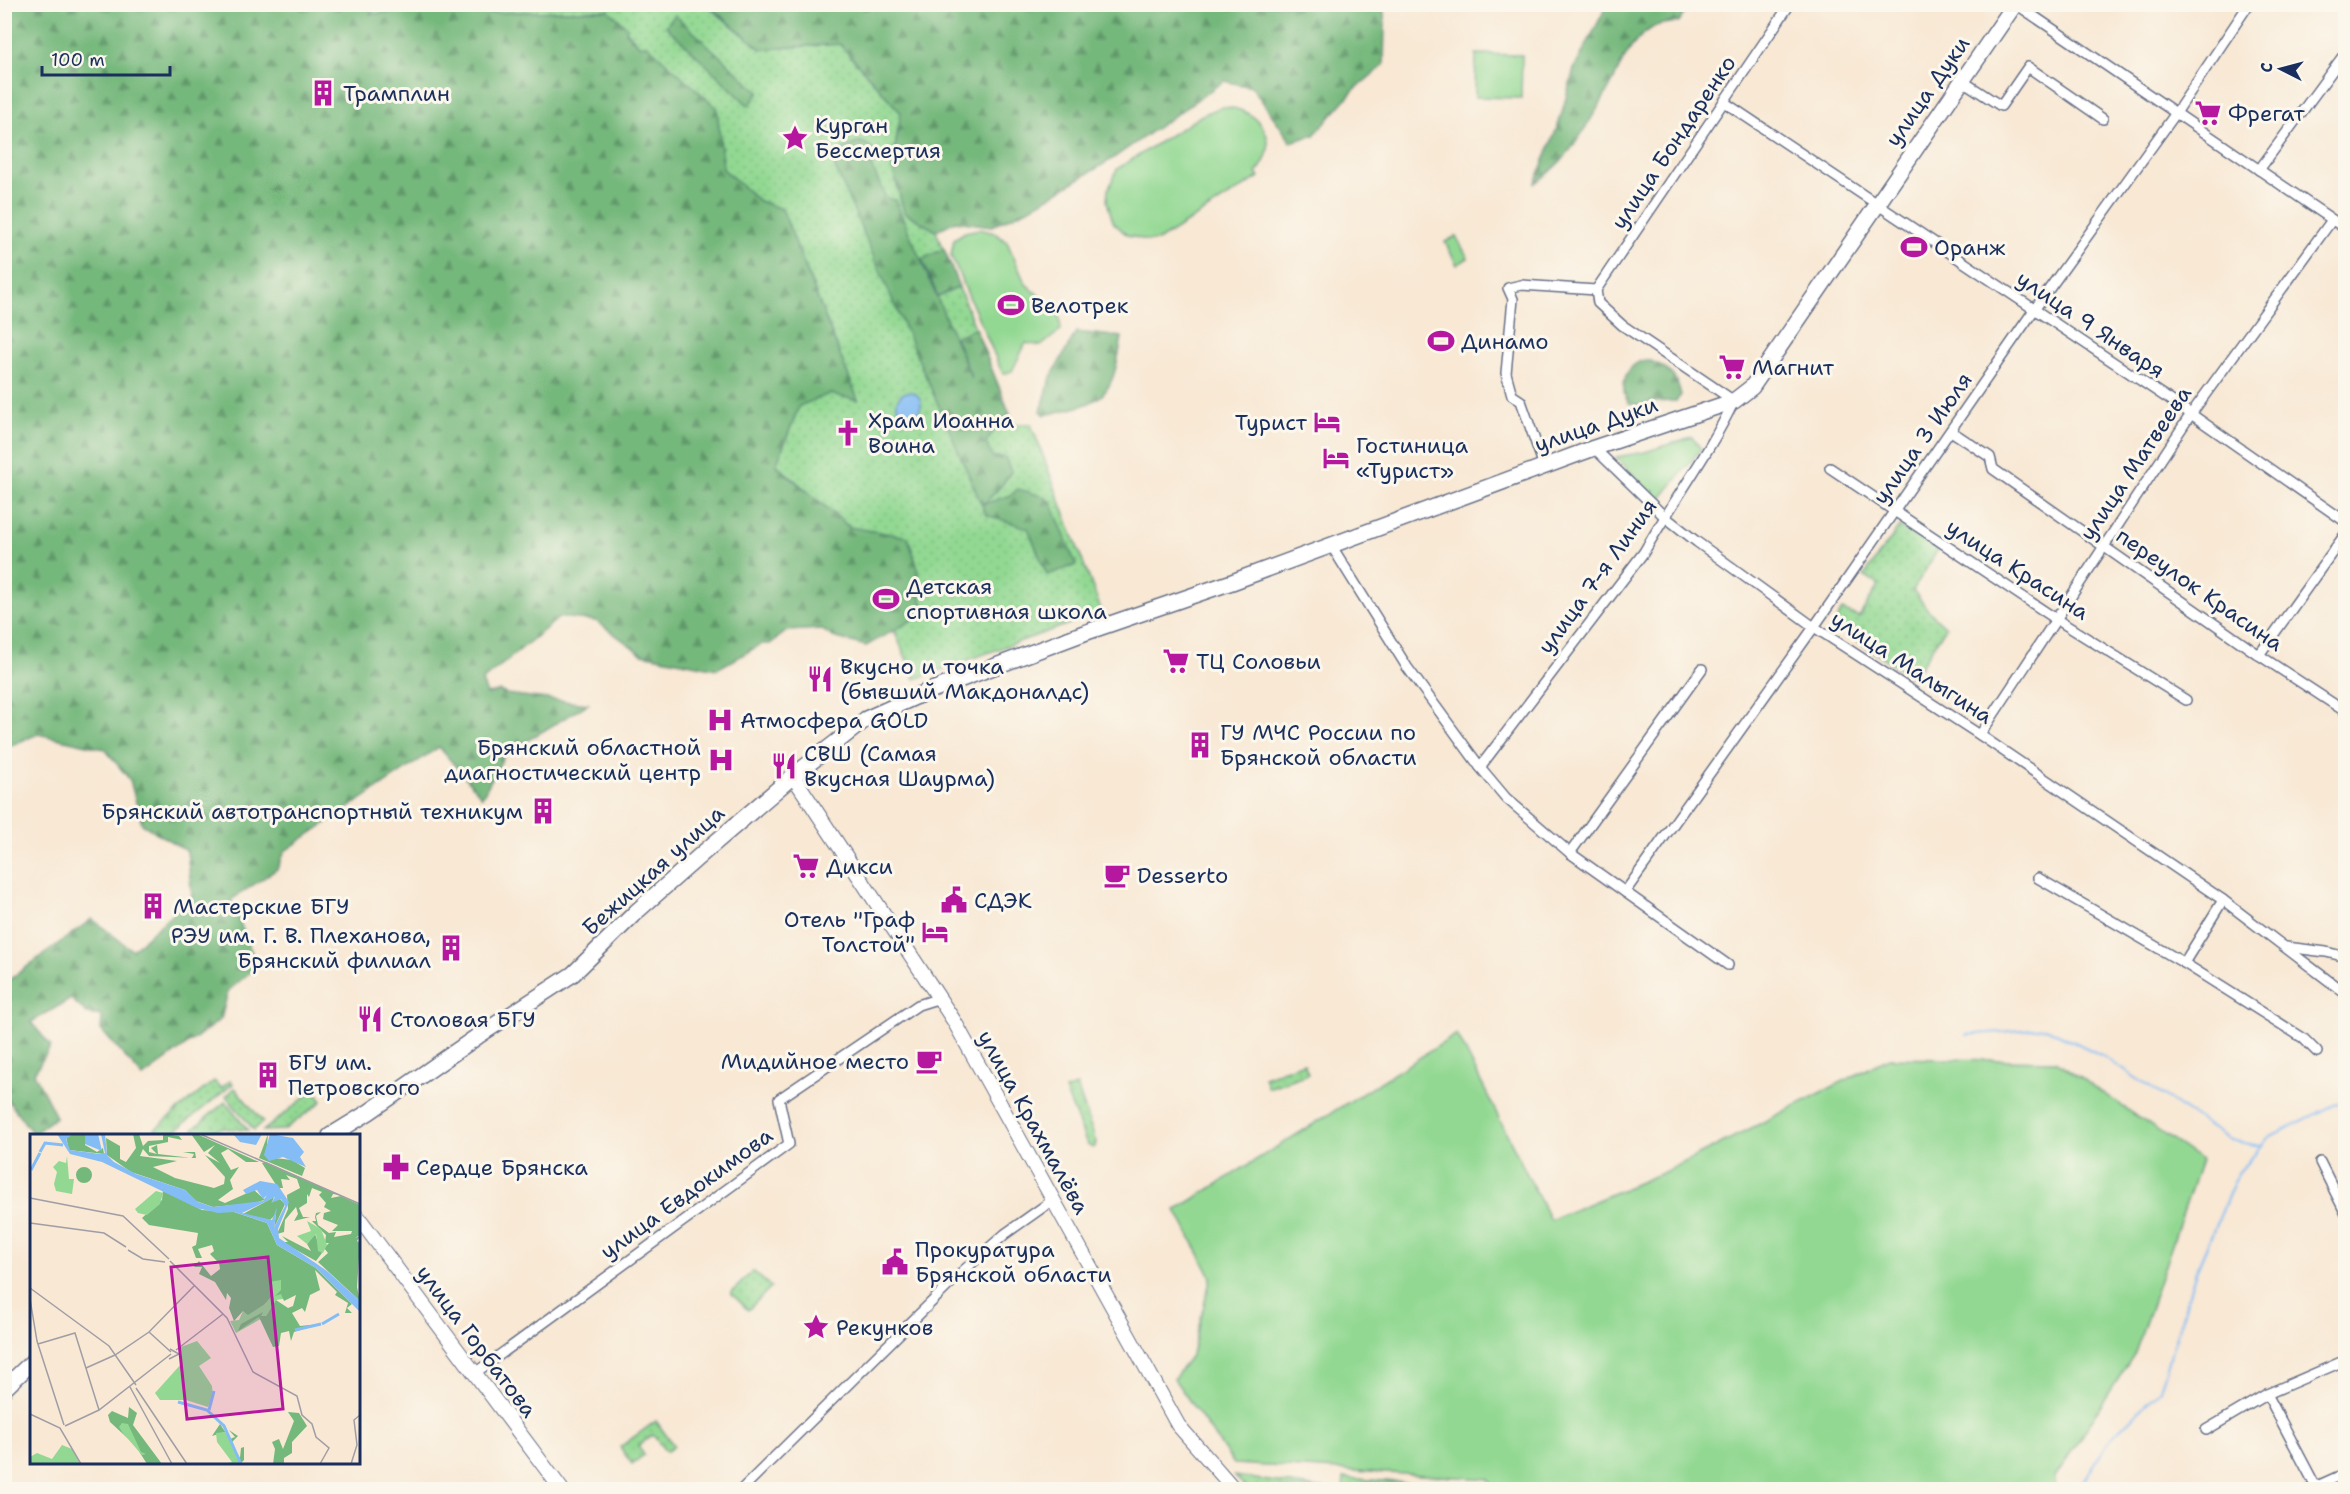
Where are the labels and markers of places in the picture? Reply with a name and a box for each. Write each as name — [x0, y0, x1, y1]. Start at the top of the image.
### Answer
building icon: Трамплин — [308, 78, 338, 108]
place label: Трамплин — [343, 79, 450, 108]
supermarket icon: Фрегат — [2193, 98, 2223, 128]
place label: Фрегат — [2228, 99, 2306, 128]
place label: Курган Бессмертия — [815, 111, 941, 165]
place icon: Курган Бессмертия — [780, 123, 810, 153]
sports icon: Оранж — [1899, 232, 1929, 262]
place label: Оранж — [1934, 233, 2006, 262]
sports icon: Велотрек — [996, 290, 1026, 320]
place label: Велотрек — [1031, 291, 1129, 320]
sports icon: Динамо — [1426, 326, 1456, 356]
place label: Динамо — [1461, 327, 1549, 356]
supermarket icon: Магнит — [1717, 352, 1747, 382]
place label: Магнит — [1752, 353, 1835, 382]
place label: Храм Иоанна Воина — [868, 406, 1015, 460]
hotel icon: Турист — [1312, 407, 1342, 437]
place label: Турист — [1235, 408, 1308, 437]
church icon: Храм Иоанна Воина — [833, 418, 863, 448]
place label: Гостиница «Турист» — [1356, 431, 1469, 485]
hotel icon: Гостиница «Турист» — [1321, 443, 1351, 473]
place label: Детская спортивная школа — [906, 572, 1107, 626]
sports icon: Детская спортивная школа — [871, 584, 901, 614]
supermarket icon: ТЦ Соловьи — [1161, 646, 1191, 676]
place label: ТЦ Соловьи — [1196, 647, 1321, 676]
place label: Вкусно и точка (бывший Макдоналдс) — [840, 652, 1089, 706]
restaurant icon: Вкусно и точка (бывший Макдоналдс) — [805, 664, 835, 694]
hospital icon: Атмосфера GOLD — [705, 705, 735, 735]
place label: Атмосфера GOLD — [740, 706, 928, 735]
place label: ГУ МЧС России по Брянской области — [1220, 718, 1417, 772]
building icon: ГУ МЧС России по Брянской области — [1185, 730, 1215, 760]
place label: Брянский областной диагностический центр — [444, 733, 701, 787]
place label: СВШ (Самая Вкусная Шаурма) — [804, 739, 995, 793]
hospital icon: Брянский областной диагностический центр — [706, 745, 736, 775]
restaurant icon: СВШ (Самая Вкусная Шаурма) — [769, 751, 799, 781]
building icon: Брянский автотранспортный техникум — [528, 796, 558, 826]
place label: Брянский автотранспортный техникум — [101, 797, 523, 826]
supermarket icon: Дикси — [791, 851, 821, 881]
place label: Дикси — [826, 852, 893, 881]
cafe icon: Desserto — [1102, 860, 1132, 890]
place label: Desserto — [1137, 861, 1228, 890]
public building icon: СДЭК — [939, 885, 969, 915]
place label: СДЭК — [974, 886, 1032, 915]
building icon: Мастерские БГУ — [138, 891, 168, 921]
place label: Мастерские БГУ — [173, 892, 349, 921]
place label: Отель "Граф Толстой" — [784, 905, 915, 959]
hotel icon: Отель "Граф Толстой" — [920, 917, 950, 947]
place label: РЭУ им. Г. В. Плеханова, Брянский филиал — [171, 921, 431, 975]
building icon: РЭУ им. Г. В. Плеханова, Брянский филиал — [436, 933, 466, 963]
restaurant icon: Столовая БГУ — [355, 1004, 385, 1034]
place label: Столовая БГУ — [390, 1005, 536, 1034]
cafe icon: Мидийное место — [914, 1046, 944, 1076]
place label: Мидийное место — [721, 1047, 909, 1076]
place label: БГУ им. Петровского — [288, 1048, 420, 1102]
building icon: БГУ им. Петровского — [253, 1060, 283, 1090]
pharmacy icon: Сердце Брянска — [381, 1152, 411, 1182]
place label: Сердце Брянска — [416, 1153, 588, 1182]
place label: Прокуратура Брянской области — [915, 1235, 1112, 1289]
public building icon: Прокуратура Брянской области — [880, 1247, 910, 1277]
place icon: Рекунков — [801, 1312, 831, 1342]
place label: Рекунков — [836, 1313, 933, 1342]

